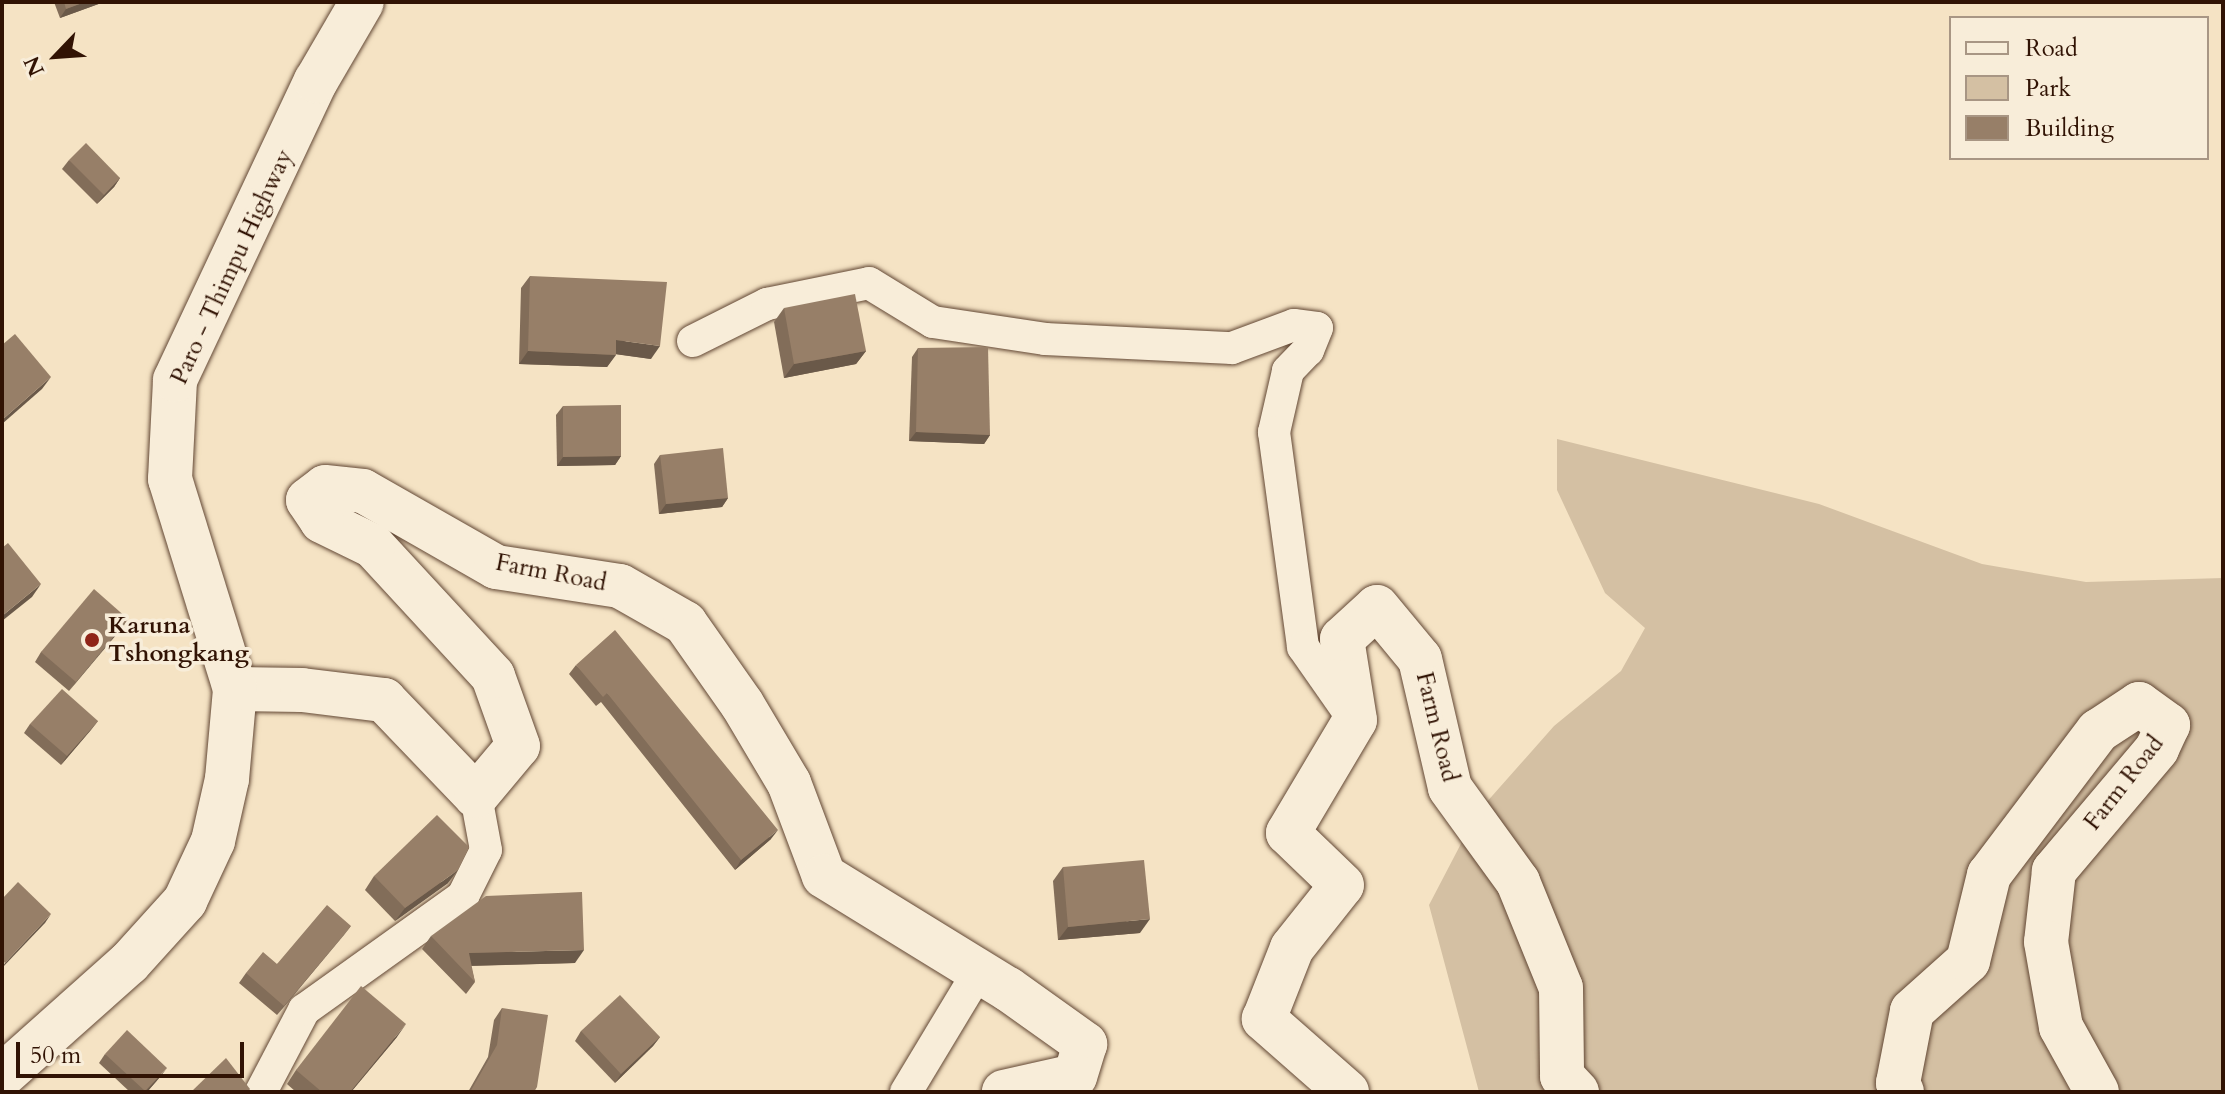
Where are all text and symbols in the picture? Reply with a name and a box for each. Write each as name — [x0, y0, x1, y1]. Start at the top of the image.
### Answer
north arrow — [16, 16, 96, 96]
legend — [1949, 16, 2209, 160]
text: Road — [2025, 32, 2078, 65]
text: N — [17, 51, 52, 81]
text: Park — [2025, 72, 2071, 105]
text: Building — [2025, 112, 2114, 145]
street label: Paro - Thimpu Highway — [165, 145, 299, 389]
street label: Farm Road — [493, 548, 609, 598]
place label: Karuna Tshongkang — [108, 612, 249, 668]
marker: Karuna Tshongkang — [83, 631, 101, 649]
street label: Farm Road — [1409, 669, 1465, 785]
street label: Farm Road — [2078, 730, 2170, 836]
scale bar — [20, 1026, 248, 1076]
text: 50 m — [30, 1039, 81, 1072]

